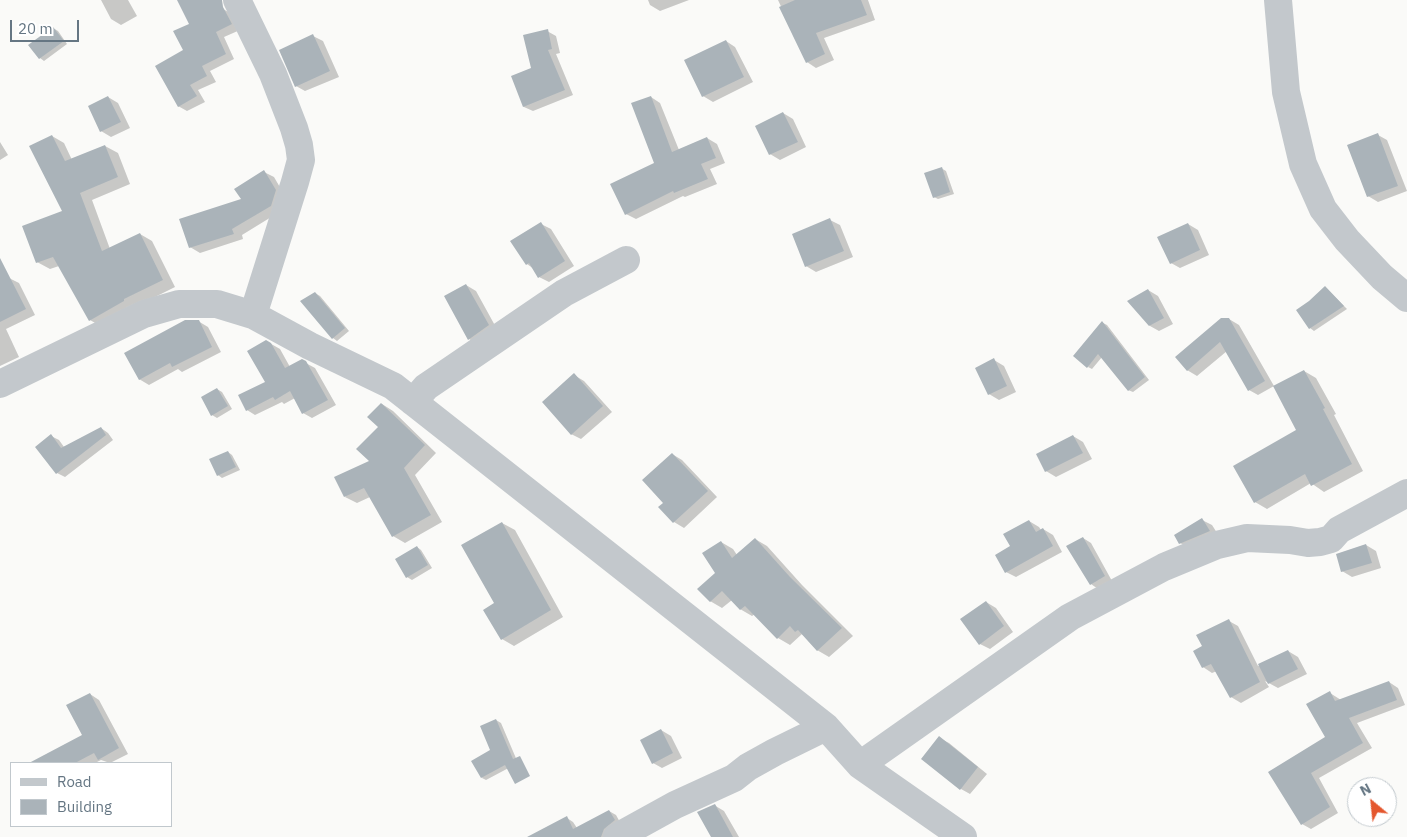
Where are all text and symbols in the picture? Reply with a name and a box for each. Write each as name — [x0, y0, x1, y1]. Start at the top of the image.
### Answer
scale bar — [12, 10, 81, 42]
text: 20 m — [18, 19, 53, 38]
legend — [10, 762, 172, 827]
text: Road — [57, 772, 92, 791]
north arrow — [1347, 777, 1397, 827]
text: N — [1357, 779, 1374, 800]
text: Building — [57, 797, 112, 816]

